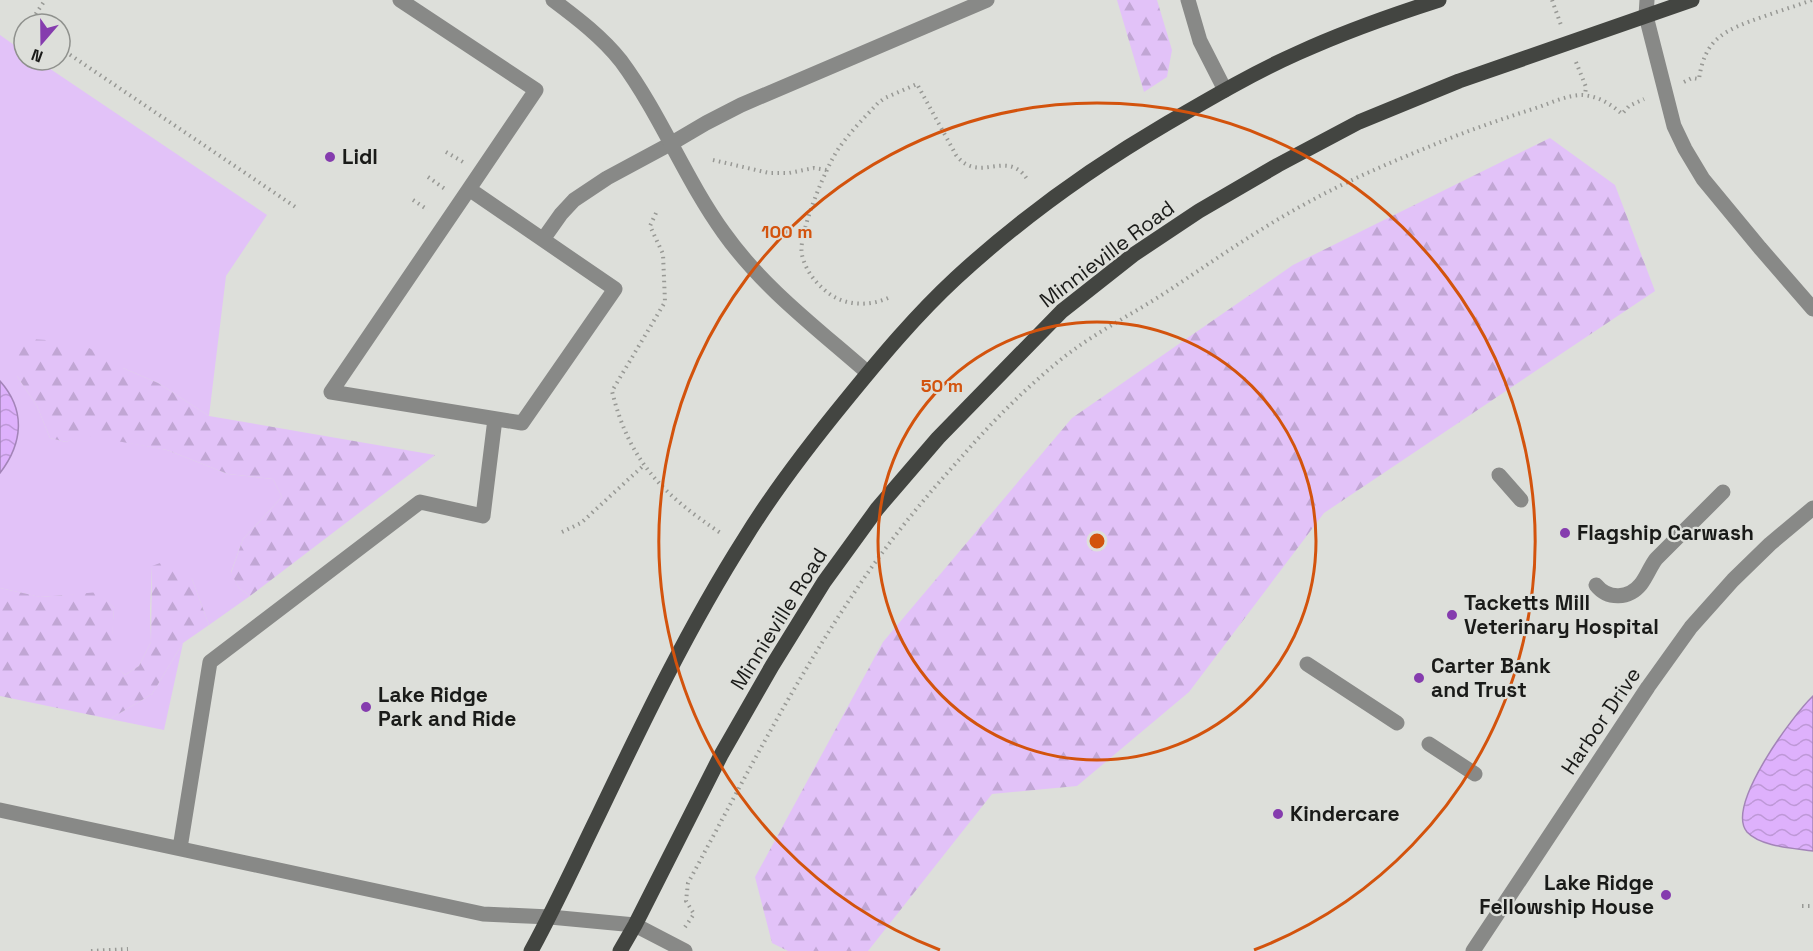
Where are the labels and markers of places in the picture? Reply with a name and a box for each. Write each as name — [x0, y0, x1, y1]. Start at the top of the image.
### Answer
place label: Lidl — [342, 143, 378, 170]
marker: Lidl — [323, 150, 337, 164]
place label: Flagship Carwash — [1577, 519, 1754, 546]
marker: Flagship Carwash — [1558, 526, 1572, 540]
centre of rings — [1087, 531, 1107, 551]
place label: Tacketts Mill Veterinary Hospital — [1464, 589, 1659, 640]
marker: Tacketts Mill Veterinary Hospital — [1445, 608, 1459, 622]
place label: Carter Bank and Trust — [1431, 652, 1551, 703]
marker: Carter Bank and Trust — [1412, 671, 1426, 685]
place label: Lake Ridge Park and Ride — [378, 681, 516, 732]
marker: Lake Ridge Park and Ride — [359, 700, 373, 714]
place label: Kindercare — [1290, 800, 1400, 827]
marker: Kindercare — [1271, 807, 1285, 821]
place label: Lake Ridge Fellowship House — [1479, 869, 1654, 920]
marker: Lake Ridge Fellowship House — [1659, 888, 1673, 902]

